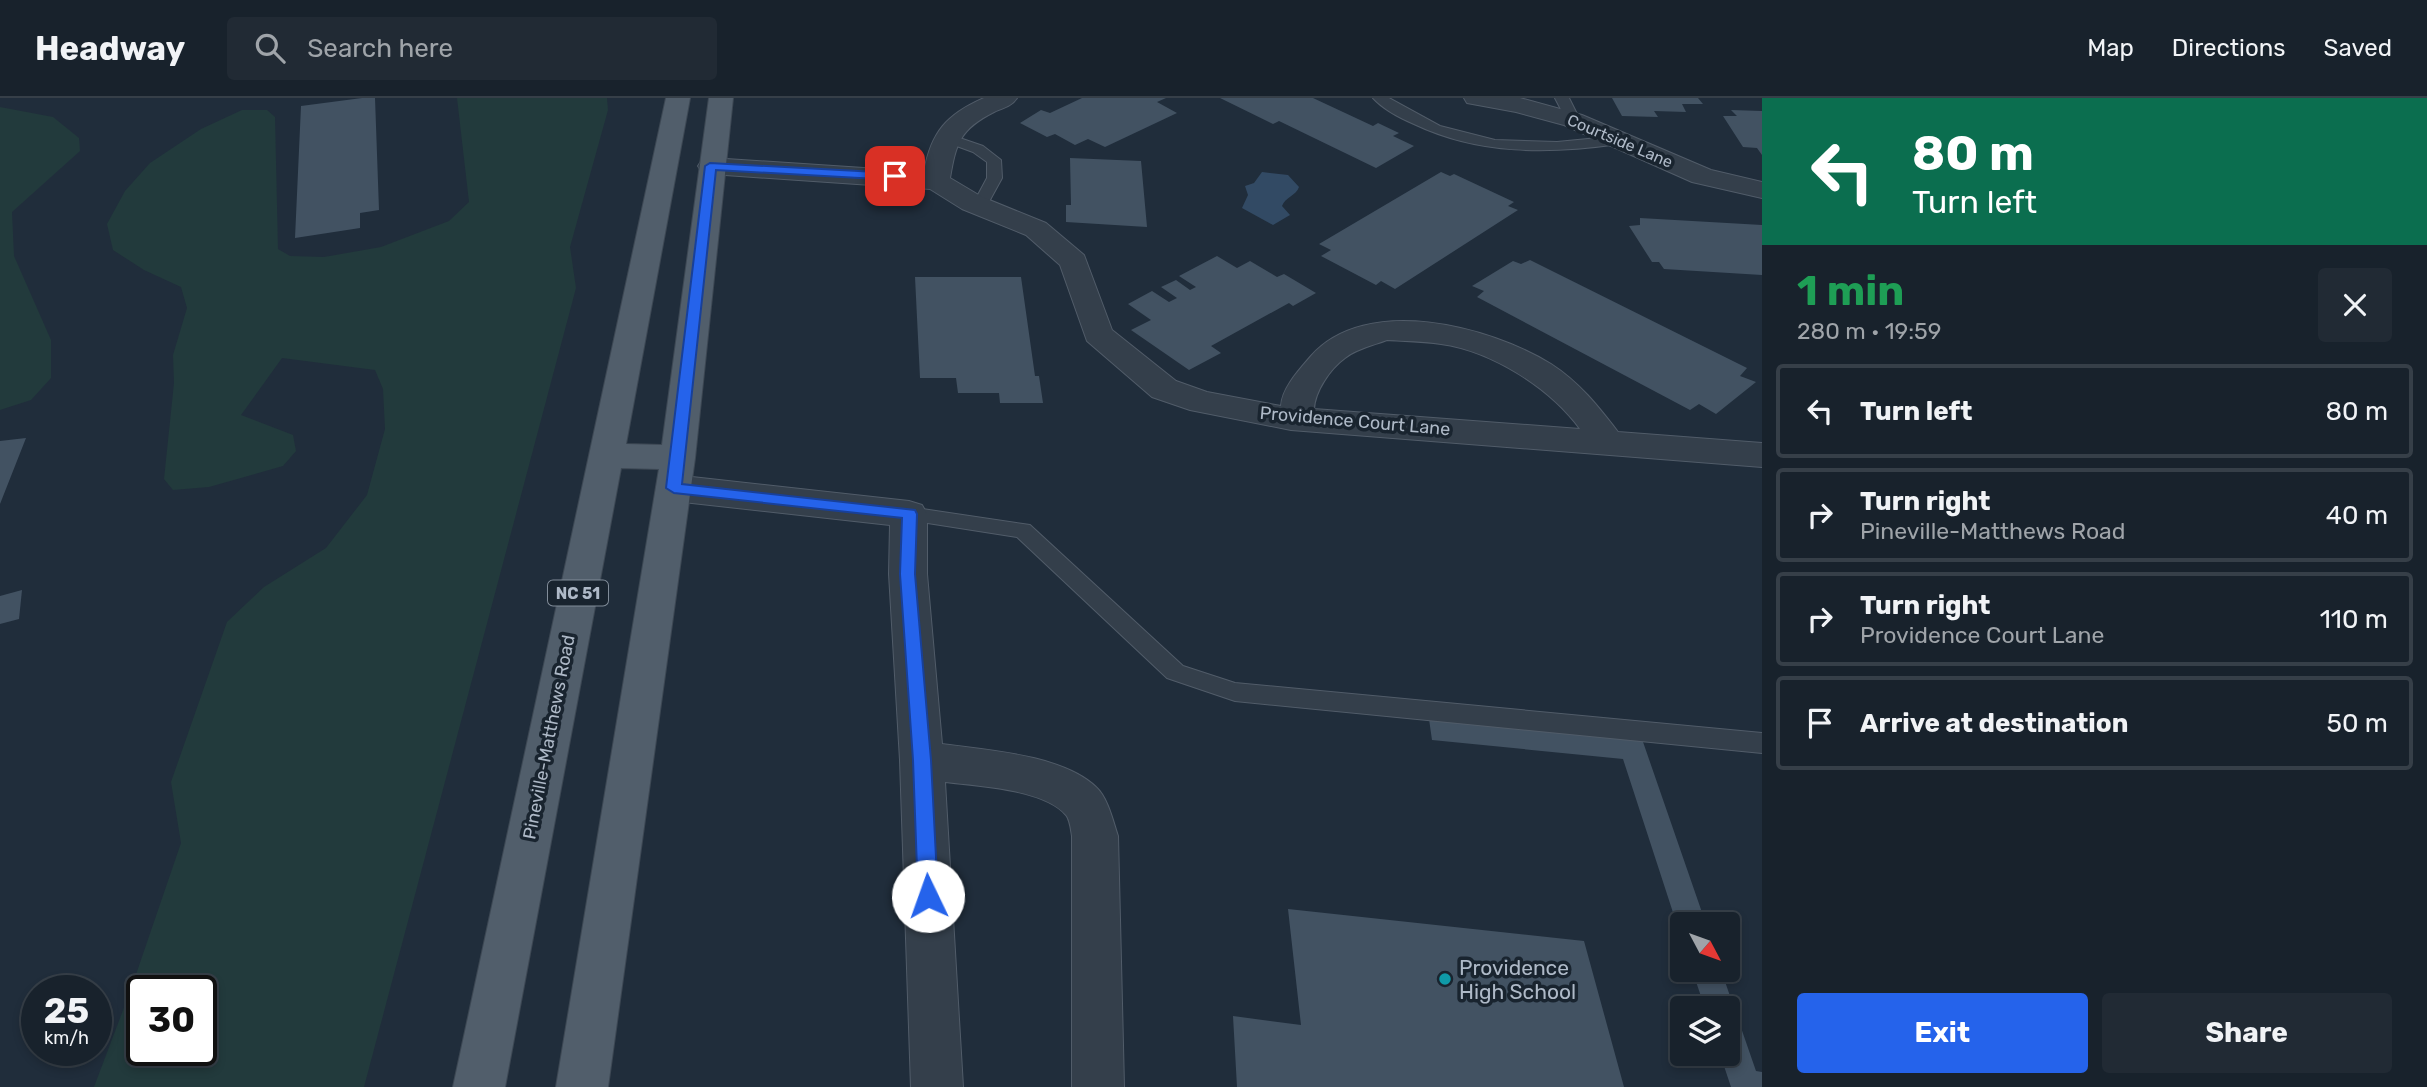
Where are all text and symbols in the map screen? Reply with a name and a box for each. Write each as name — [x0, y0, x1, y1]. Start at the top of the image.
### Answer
search box — [227, 17, 717, 80]
text: Headway — [35, 29, 185, 68]
icon: search — [251, 29, 289, 67]
text: Search here — [307, 33, 453, 64]
text: Map — [2087, 34, 2134, 62]
text: Directions — [2172, 34, 2285, 62]
text: Saved — [2323, 34, 2392, 62]
street label: Courtside Lane — [1564, 110, 1676, 172]
text: 80 m — [1912, 124, 2034, 182]
icon: left — [1797, 126, 1888, 217]
pin — [865, 146, 925, 206]
icon: arrive — [876, 157, 914, 195]
text: Turn left — [1912, 183, 2037, 221]
text: 1 min — [1797, 266, 1904, 316]
button: close — [2318, 268, 2392, 342]
text: 280 m · 19:59 — [1797, 317, 1941, 345]
icon: left — [1801, 392, 1839, 430]
text: Turn left — [1860, 396, 1972, 427]
text: 80 m — [2325, 396, 2388, 427]
street label: Providence Court Lane — [1259, 402, 1451, 440]
text: Turn right — [1860, 486, 1990, 517]
icon: right — [1801, 496, 1839, 534]
text: 40 m — [2326, 500, 2388, 531]
text: Pineville-Matthews Road — [1860, 517, 2126, 545]
road number: NC 51 — [548, 580, 608, 606]
text: Turn right — [1860, 590, 1990, 621]
icon: right — [1801, 600, 1839, 638]
text: 110 m — [2320, 604, 2388, 635]
text: Providence Court Lane — [1860, 621, 2104, 649]
street label: Pineville-Matthews Road — [518, 633, 580, 841]
icon: arrive — [1801, 704, 1839, 742]
text: Arrive at destination — [1860, 708, 2128, 739]
text: 50 m — [2327, 708, 2388, 739]
position arrow — [891, 859, 965, 933]
north arrow — [1670, 912, 1740, 982]
map controls — [1670, 912, 1740, 1066]
place label: Providence High School — [1459, 955, 1576, 1004]
marker: Providence High School — [1437, 971, 1453, 987]
speed limit sign: 30 — [126, 975, 217, 1066]
text: 25 — [44, 990, 89, 1032]
button: Exit — [1797, 993, 2088, 1073]
button: Share — [2102, 993, 2392, 1073]
button: layers — [1670, 996, 1740, 1066]
text: km/h — [44, 1027, 89, 1049]

